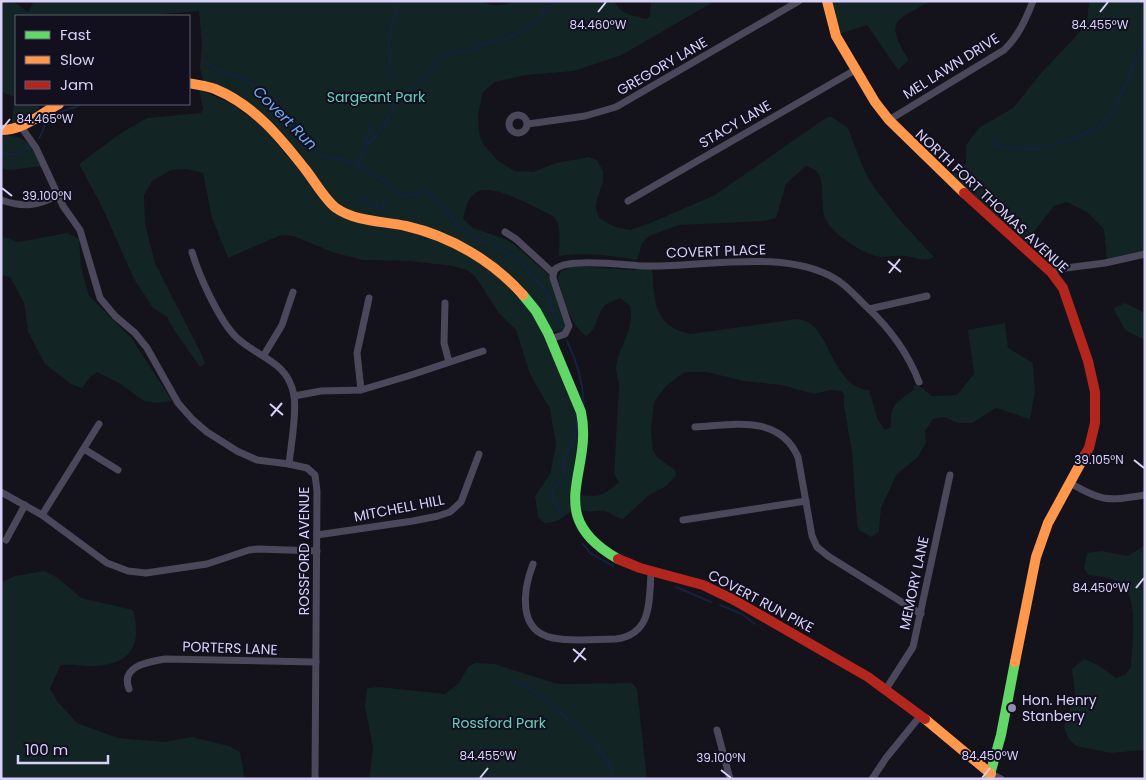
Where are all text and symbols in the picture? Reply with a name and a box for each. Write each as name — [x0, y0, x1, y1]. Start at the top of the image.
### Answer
legend — [15, 15, 190, 105]
text: 84.460°W — [570, 16, 627, 33]
text: 84.455°W — [1072, 16, 1129, 33]
text: Fast — [60, 24, 91, 45]
street label: MEL LAWN DRIVE — [899, 28, 1003, 104]
street label: GREGORY LANE — [613, 32, 711, 100]
text: Slow — [60, 49, 95, 70]
text: Jam — [60, 74, 94, 95]
water label: Covert Run — [249, 81, 322, 154]
park label: Sargeant Park — [327, 87, 426, 107]
street label: STACY LANE — [695, 95, 775, 153]
text: 84.465°W — [17, 110, 74, 127]
street label: NORTH FORT THOMAS AVENUE — [911, 125, 1073, 277]
text: 39.100°N — [22, 187, 72, 204]
street label: COVERT PLACE — [666, 239, 766, 263]
text: 39.105°N — [1074, 451, 1124, 468]
street label: ROSSFORD AVENUE — [294, 487, 314, 615]
street label: MITCHELL HILL — [352, 489, 446, 527]
street label: MEMORY LANE — [894, 534, 934, 632]
street label: COVERT RUN PIKE — [705, 565, 817, 637]
text: 84.450°W — [1073, 579, 1130, 596]
street label: PORTERS LANE — [182, 636, 278, 660]
place label: Hon. Henry Stanbery — [1022, 690, 1097, 726]
marker: Hon. Henry Stanbery — [1006, 702, 1018, 714]
park label: Rossford Park — [452, 713, 547, 733]
scale bar — [18, 732, 108, 764]
text: 100 m — [25, 739, 68, 760]
text: 84.455°W — [460, 747, 517, 764]
text: 84.450°W — [962, 747, 1019, 764]
text: 39.100°N — [696, 749, 746, 766]

